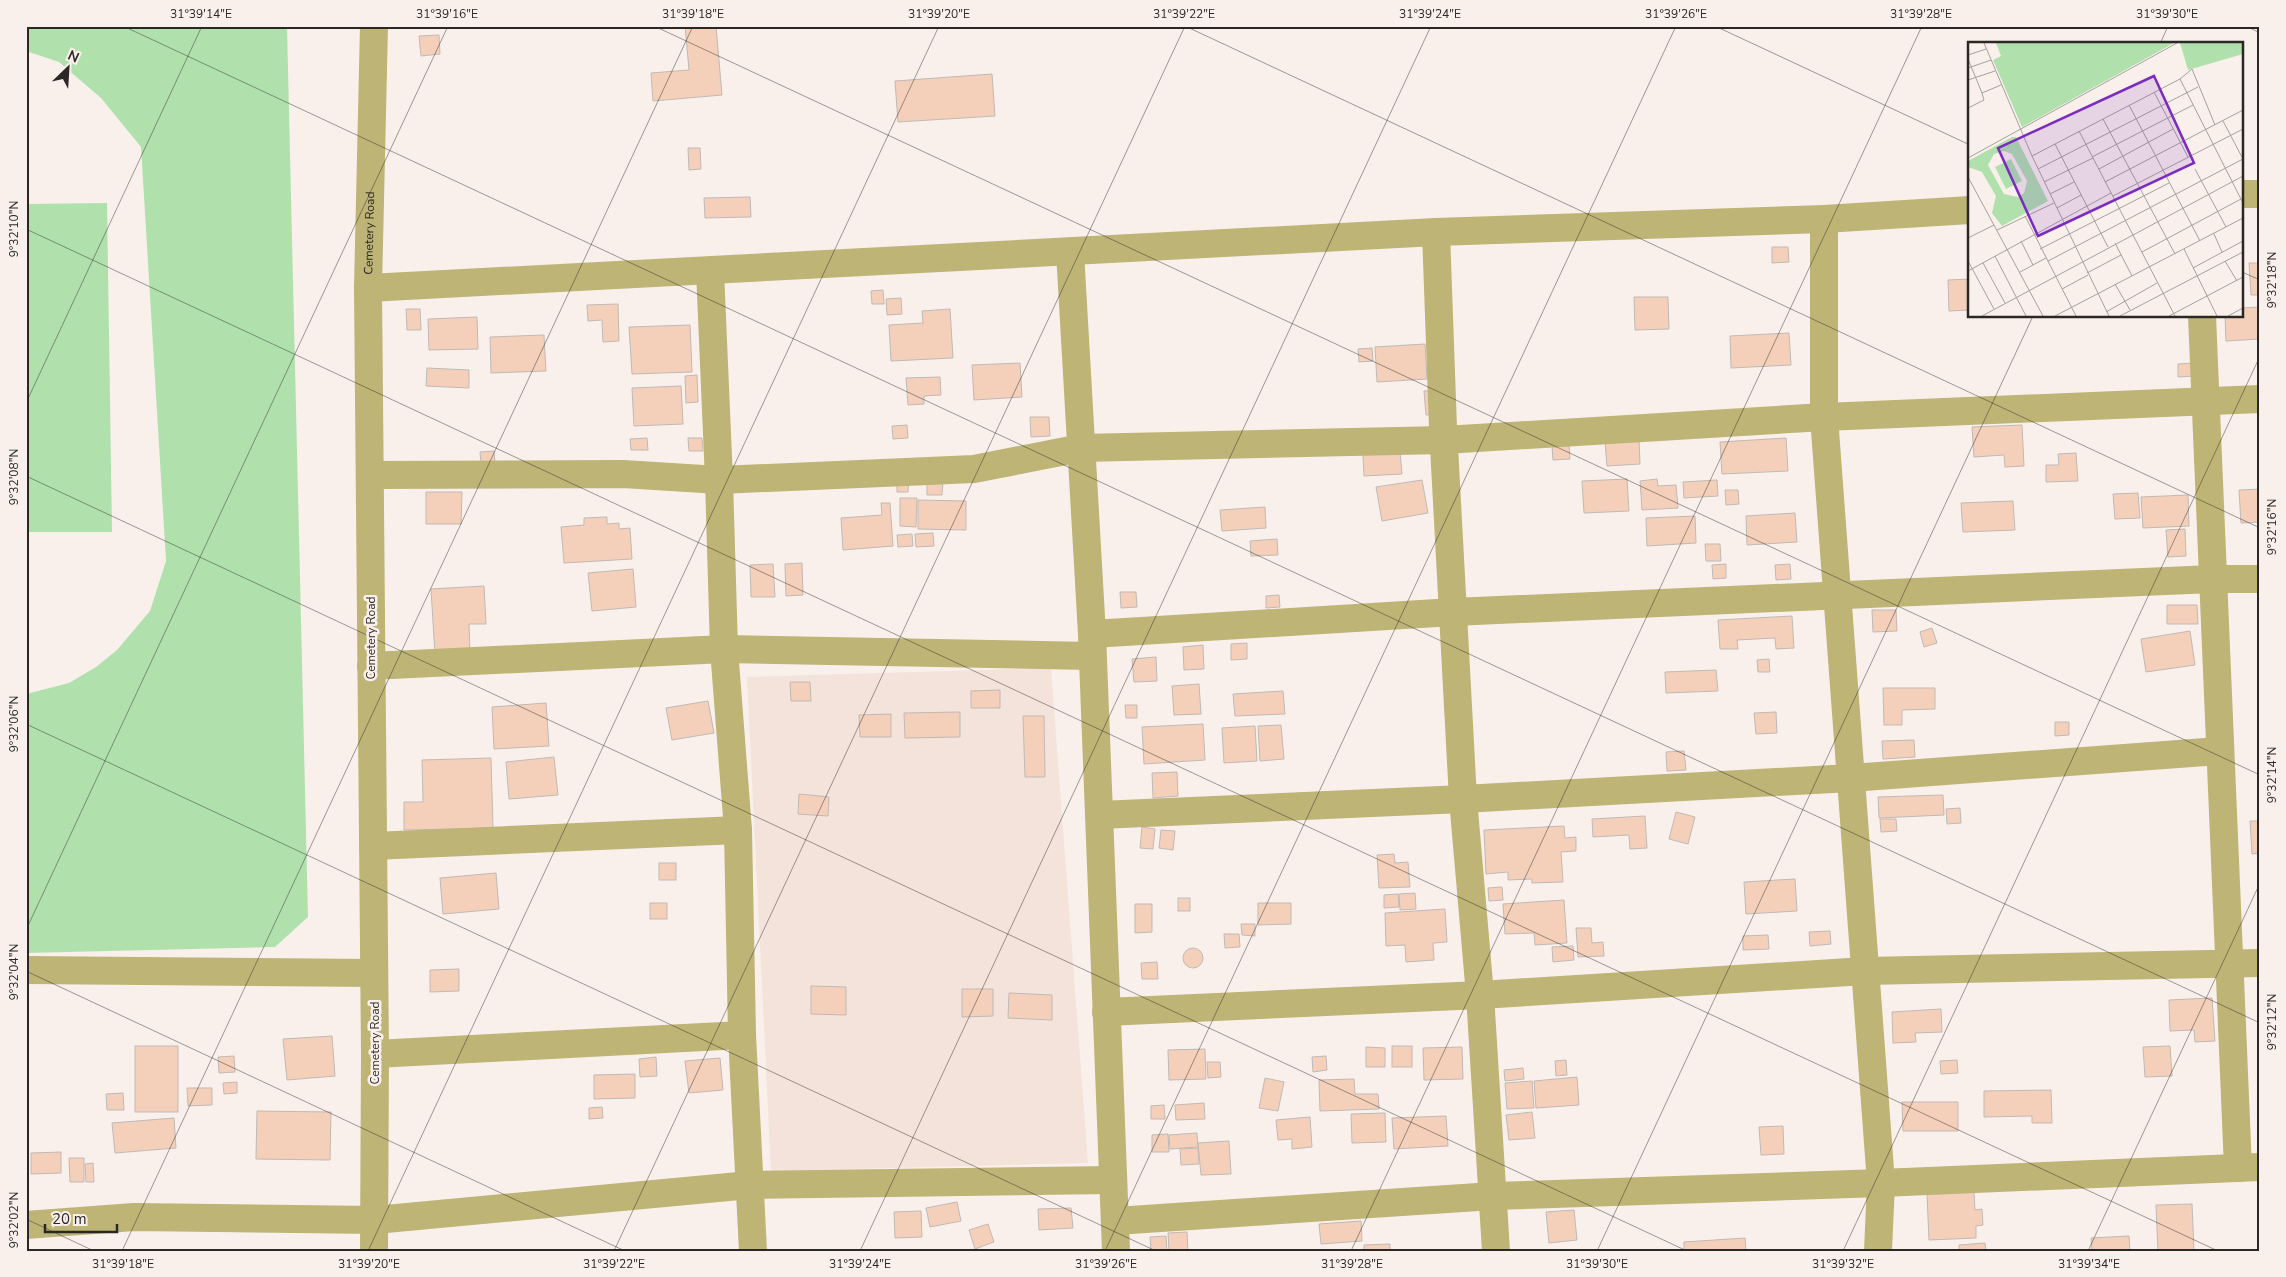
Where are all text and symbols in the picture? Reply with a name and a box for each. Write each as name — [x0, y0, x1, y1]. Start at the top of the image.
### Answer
text: 31°39'14"E — [170, 6, 232, 22]
text: 31°39'16"E — [416, 6, 478, 22]
text: 31°39'18"E — [662, 6, 724, 22]
text: 31°39'20"E — [908, 6, 970, 22]
text: 31°39'22"E — [1153, 6, 1215, 22]
text: 31°39'24"E — [1399, 6, 1461, 22]
text: 31°39'26"E — [1645, 6, 1707, 22]
text: 31°39'28"E — [1890, 6, 1952, 22]
text: 31°39'30"E — [2136, 6, 2198, 22]
north arrow — [42, 42, 92, 92]
inset map — [1968, 42, 2244, 318]
text: N — [65, 46, 82, 67]
street label: Cemetery Road — [360, 191, 378, 275]
text: 9°32'10"N — [6, 201, 22, 257]
text: 9°32'18"N — [2264, 252, 2280, 308]
text: 9°32'08"N — [6, 449, 22, 505]
text: 9°32'16"N — [2264, 499, 2280, 555]
street label: Cemetery Road — [363, 596, 379, 680]
text: 9°32'06"N — [6, 696, 22, 752]
text: 9°32'14"N — [2264, 747, 2280, 803]
text: 9°32'04"N — [6, 944, 22, 1000]
text: 9°32'12"N — [2264, 994, 2280, 1050]
street label: Cemetery Road — [367, 1001, 383, 1085]
text: 9°32'02"N — [6, 1192, 22, 1248]
scale bar — [45, 1202, 118, 1234]
text: 20 m — [52, 1209, 87, 1229]
text: 31°39'18"E — [92, 1256, 154, 1272]
text: 31°39'20"E — [338, 1256, 400, 1272]
text: 31°39'22"E — [583, 1256, 645, 1272]
text: 31°39'24"E — [829, 1256, 891, 1272]
text: 31°39'26"E — [1075, 1256, 1137, 1272]
text: 31°39'28"E — [1321, 1256, 1383, 1272]
text: 31°39'30"E — [1566, 1256, 1628, 1272]
text: 31°39'32"E — [1812, 1256, 1874, 1272]
text: 31°39'34"E — [2058, 1256, 2120, 1272]

